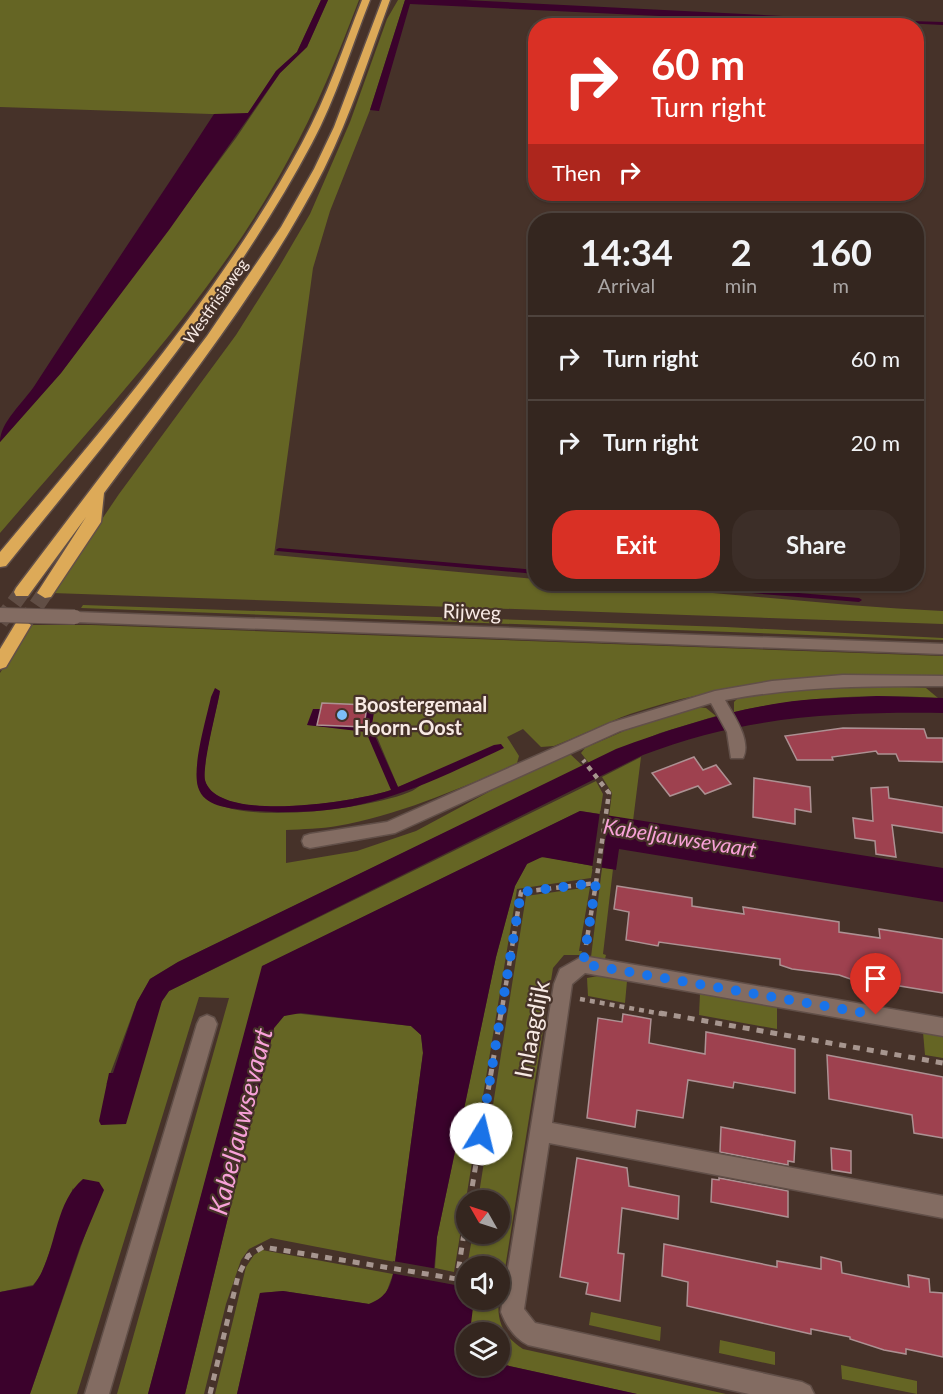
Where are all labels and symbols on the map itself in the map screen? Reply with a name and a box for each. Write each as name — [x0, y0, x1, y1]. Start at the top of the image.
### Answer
street label: Westfrisiaweg — [179, 255, 251, 347]
street label: Rijweg — [442, 598, 502, 624]
place label: Boostergemaal Hoorn-Oost — [354, 692, 487, 739]
marker: Boostergemaal Hoorn-Oost — [335, 708, 349, 722]
water label: Kabeljauwsevaart — [602, 813, 759, 862]
pin — [850, 953, 901, 1015]
street label: Inlaagdijk — [507, 977, 555, 1080]
water label: Kabeljauwsevaart — [201, 1024, 279, 1218]
position arrow — [449, 1102, 513, 1166]
north arrow — [456, 1190, 510, 1244]

